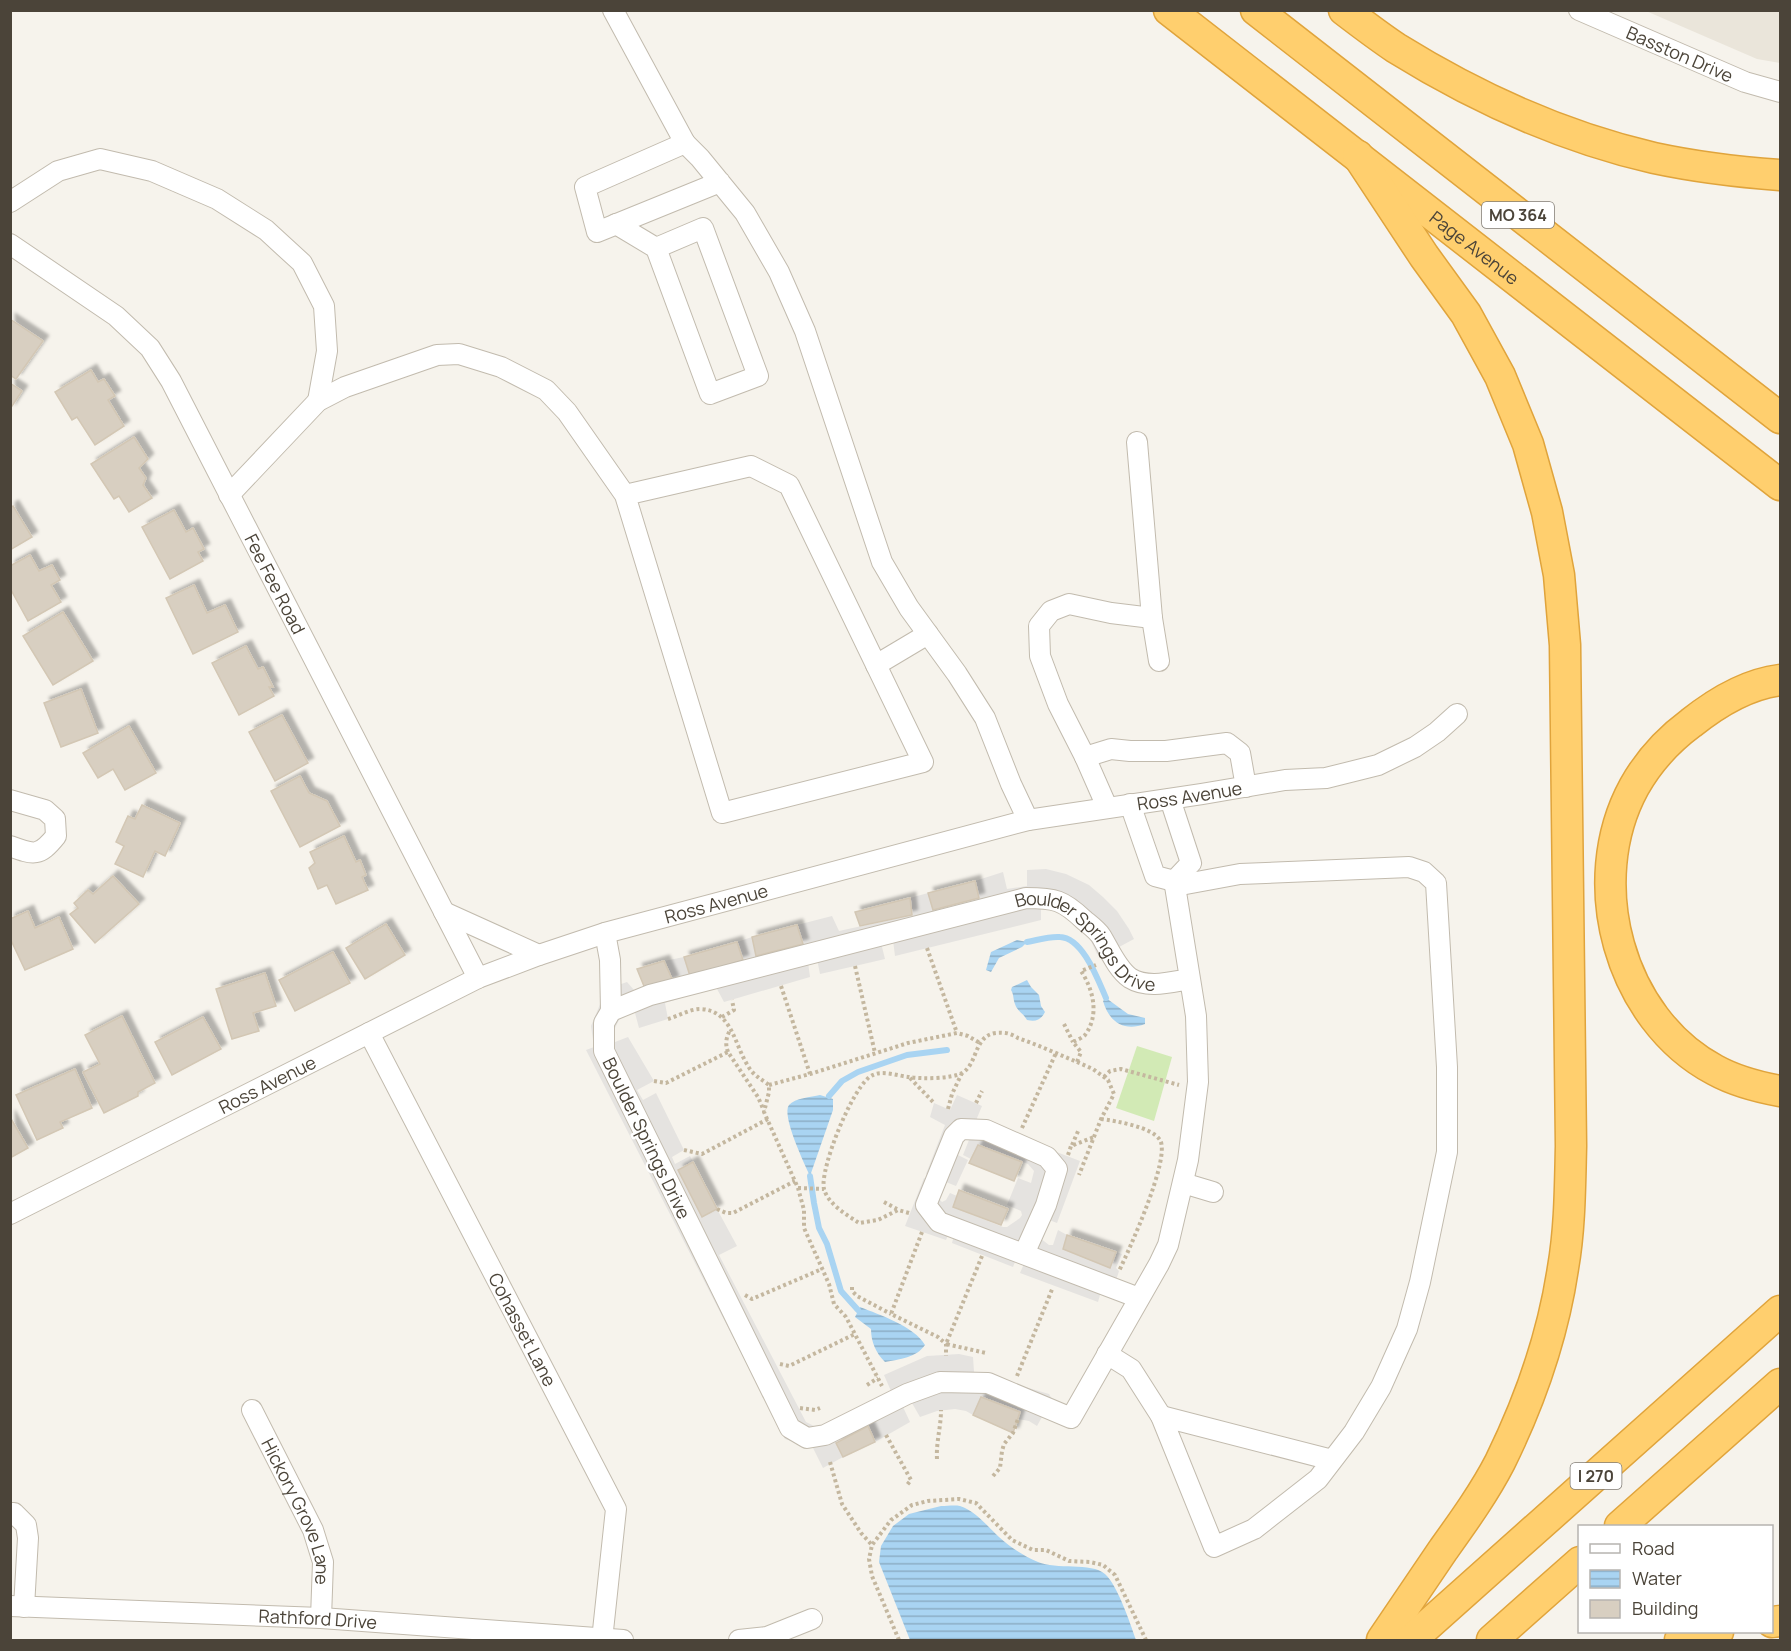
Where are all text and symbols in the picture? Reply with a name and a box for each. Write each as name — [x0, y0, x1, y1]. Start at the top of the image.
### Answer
street label: Basston Drive — [1623, 20, 1737, 87]
road number: MO 364 — [1482, 202, 1554, 228]
street label: Page Avenue — [1425, 205, 1524, 290]
street label: Fee Fee Road — [240, 530, 311, 638]
street label: Ross Avenue — [1135, 775, 1244, 816]
street label: Ross Avenue — [662, 878, 771, 929]
street label: Boulder Springs Drive — [1012, 886, 1156, 996]
street label: Ross Avenue — [214, 1050, 320, 1119]
street label: Boulder Springs Drive — [597, 1053, 697, 1223]
street label: Cohasset Lane — [483, 1269, 562, 1390]
street label: Hickory Grove Lane — [256, 1434, 335, 1585]
road number: I 270 — [1570, 1463, 1622, 1489]
legend — [1578, 1525, 1773, 1633]
text: Road — [1632, 1536, 1675, 1560]
text: Water — [1632, 1566, 1682, 1590]
text: Building — [1632, 1596, 1698, 1620]
street label: Rathford Drive — [258, 1604, 378, 1634]

